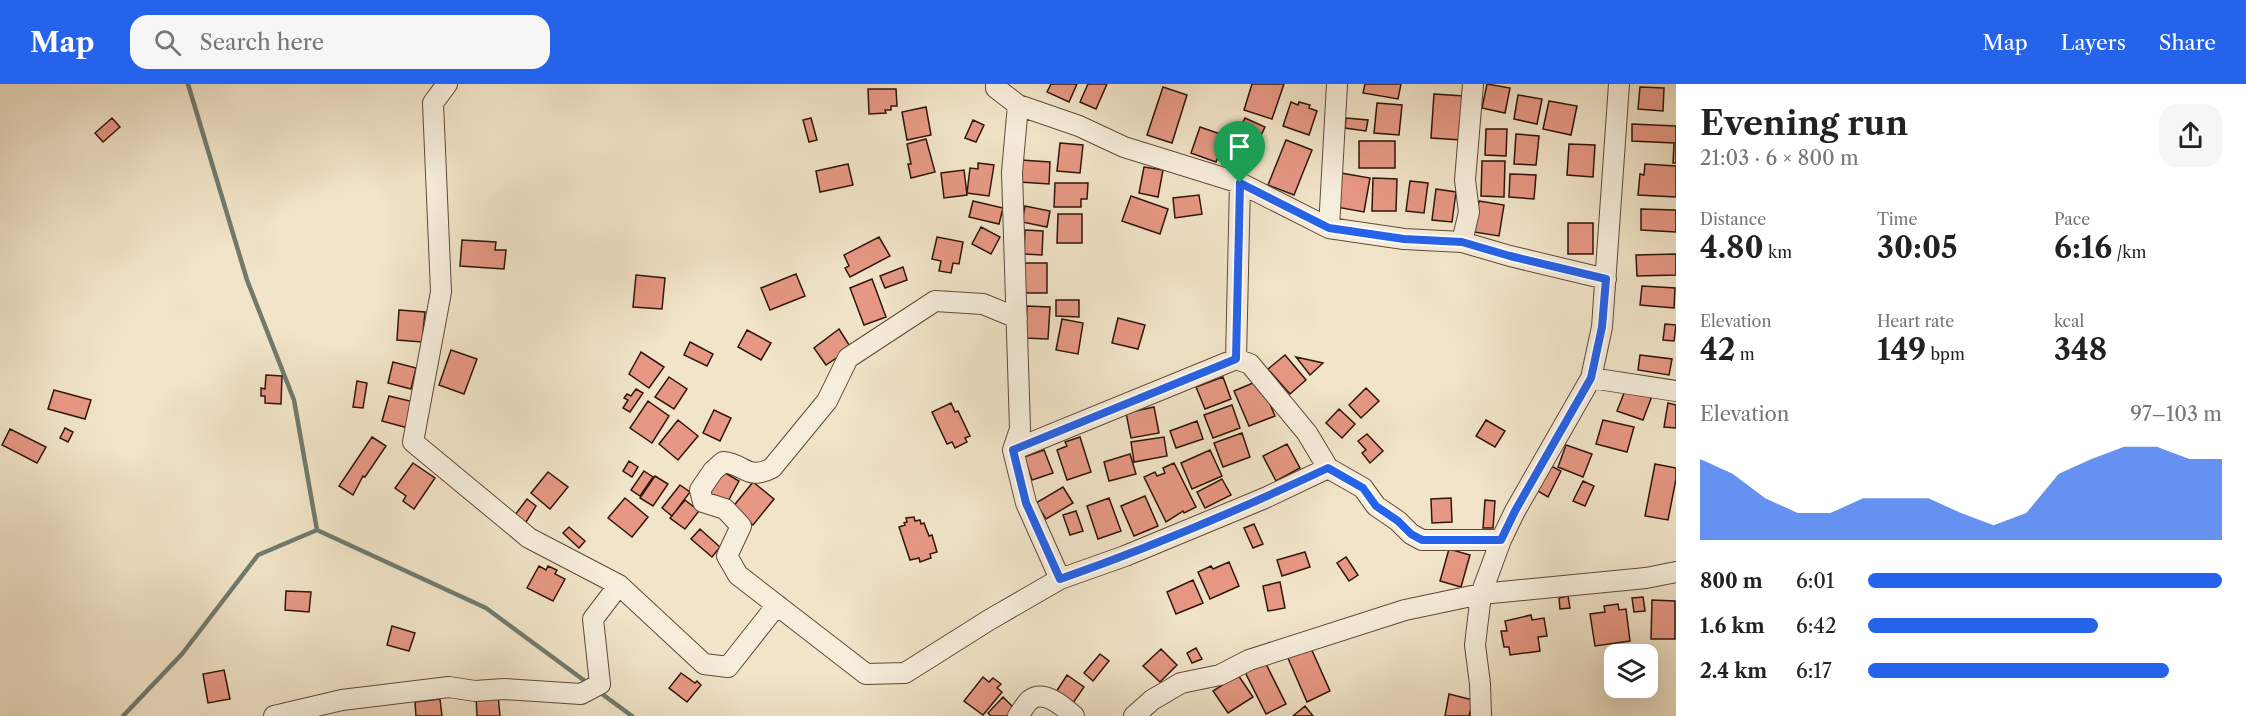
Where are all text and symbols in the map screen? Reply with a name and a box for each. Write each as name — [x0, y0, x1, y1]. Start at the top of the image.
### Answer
search box — [130, 15, 550, 69]
text: Map — [30, 25, 94, 59]
icon: search — [151, 26, 184, 59]
text: Search here — [199, 29, 324, 56]
text: Map — [1983, 30, 2028, 55]
text: Layers — [2061, 30, 2126, 55]
text: Share — [2159, 30, 2216, 55]
text: Evening run — [1700, 103, 1908, 144]
button: share — [2159, 104, 2222, 167]
pin — [1214, 121, 1265, 183]
icon: arrive — [1223, 130, 1256, 163]
text: 21:03 · 6 × 800 m — [1700, 146, 1859, 170]
text: Distance — [1700, 209, 1766, 229]
text: Time — [1877, 209, 1917, 229]
text: Pace — [2054, 209, 2090, 229]
text: 4.80 — [1700, 229, 1764, 266]
text: 30:05 — [1877, 229, 1958, 266]
text: 6:16 — [2054, 229, 2112, 266]
text: km — [1764, 242, 1792, 262]
text: /km — [2112, 242, 2146, 262]
text: Elevation — [1700, 311, 1771, 331]
text: Heart rate — [1877, 311, 1954, 331]
text: kcal — [2054, 311, 2084, 331]
text: 42 — [1700, 331, 1736, 368]
text: 149 — [1877, 331, 1926, 368]
text: 348 — [2054, 331, 2107, 368]
text: m — [1736, 344, 1755, 364]
text: bpm — [1926, 344, 1965, 364]
text: Elevation — [1700, 402, 1789, 426]
text: 97–103 m — [2130, 402, 2222, 426]
text: 800 m — [1700, 569, 1763, 593]
text: 6:01 — [1796, 569, 1834, 593]
text: 1.6 km — [1700, 614, 1765, 638]
text: 6:42 — [1796, 614, 1836, 638]
map controls — [1604, 644, 1658, 698]
button: layers — [1604, 644, 1658, 698]
text: 2.4 km — [1700, 659, 1767, 683]
text: 6:17 — [1796, 659, 1832, 683]

